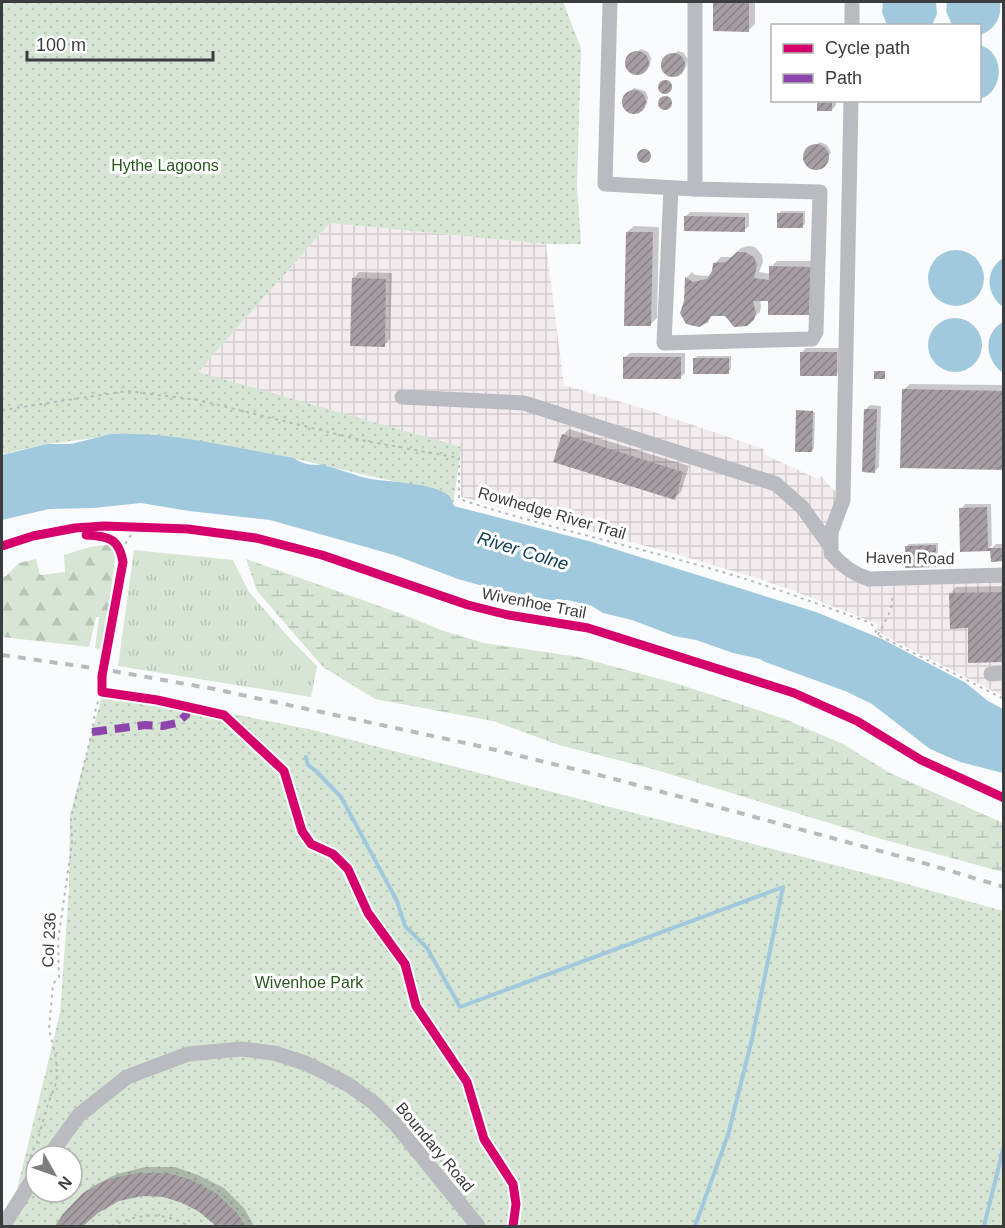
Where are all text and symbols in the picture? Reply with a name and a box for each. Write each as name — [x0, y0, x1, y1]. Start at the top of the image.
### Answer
scale bar — [27, 24, 213, 62]
legend — [771, 24, 981, 102]
text: 100 m — [36, 35, 86, 55]
text: Cycle path — [825, 38, 910, 58]
text: Path — [825, 68, 862, 88]
park label: Hythe Lagoons — [111, 157, 219, 174]
street label: Rowhedge River Trail — [476, 484, 628, 542]
water label: River Colne — [475, 528, 571, 574]
street label: Haven Road — [865, 549, 955, 567]
street label: Wivenhoe Trail — [480, 585, 588, 621]
street label: Col 236 — [39, 912, 59, 968]
park label: Wivenhoe Park — [255, 974, 364, 991]
street label: Boundary Road — [393, 1099, 477, 1195]
north arrow — [24, 1144, 84, 1204]
text: N — [55, 1173, 75, 1193]

